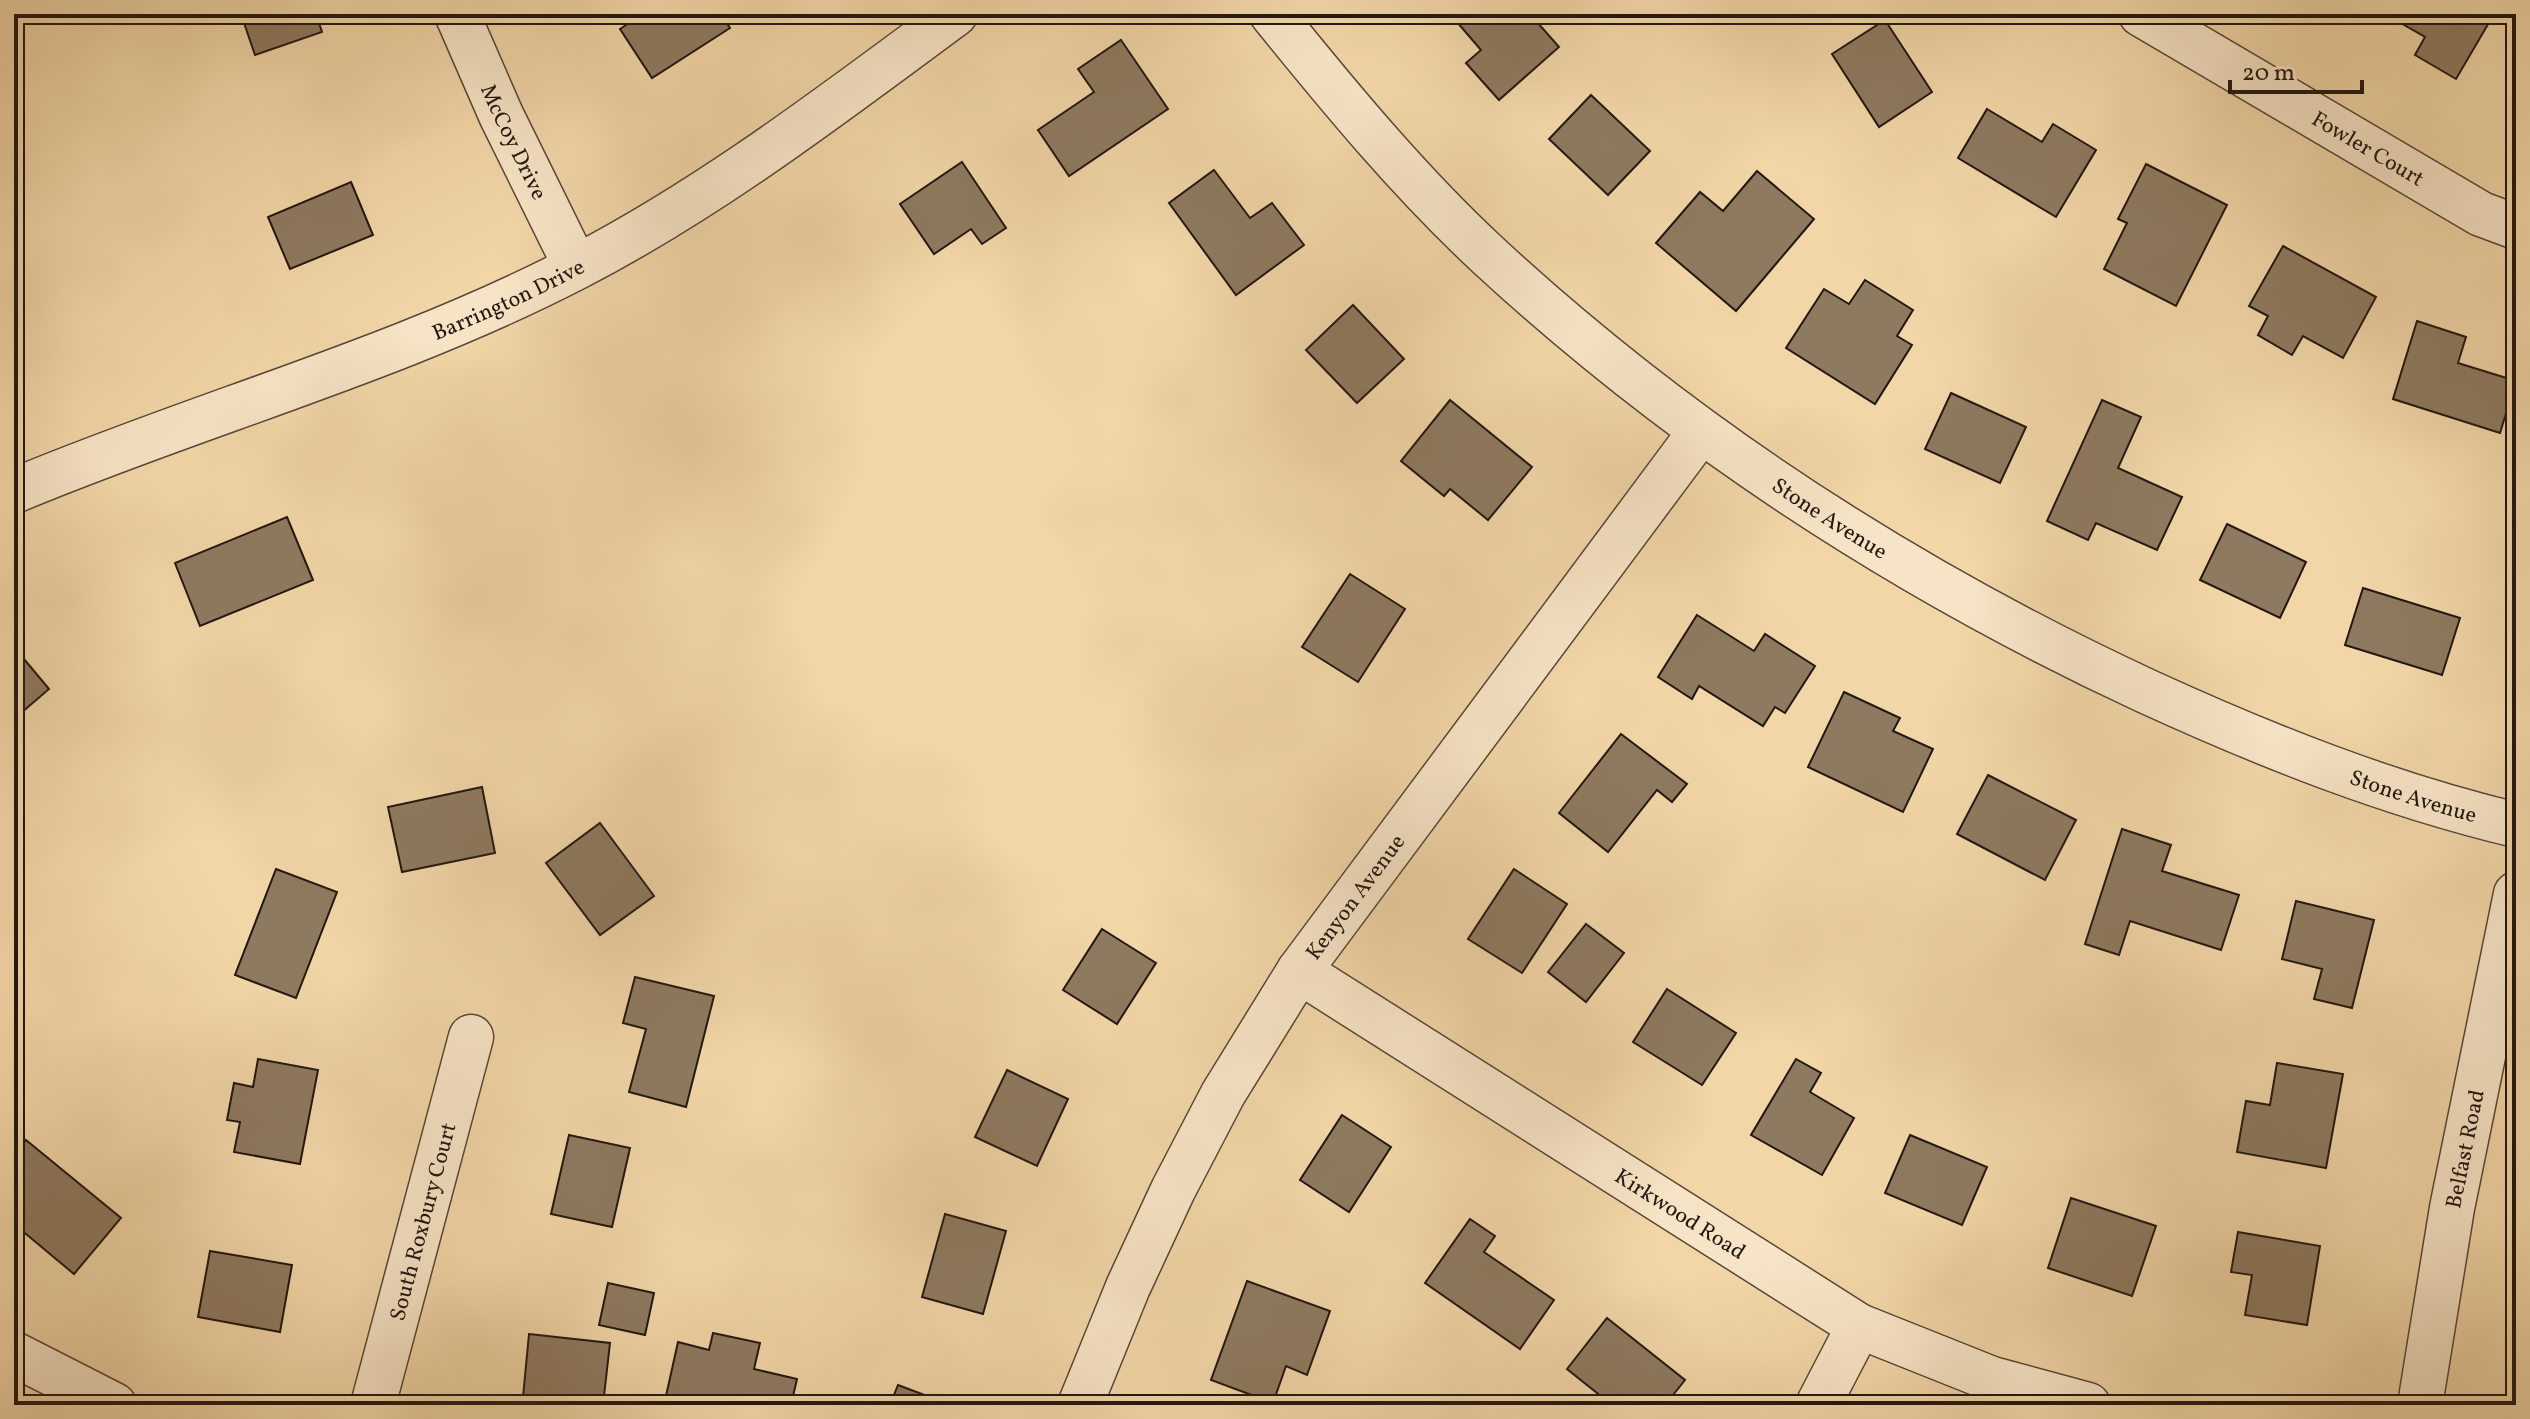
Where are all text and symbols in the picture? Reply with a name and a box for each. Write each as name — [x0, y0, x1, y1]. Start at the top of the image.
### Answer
scale bar — [2230, 44, 2362, 94]
text: 20 m — [2242, 57, 2295, 91]
street label: McCoy Drive — [471, 80, 554, 206]
street label: Fowler Court — [2305, 105, 2430, 195]
street label: Barrington Drive — [428, 253, 591, 350]
street label: Stone Avenue — [1765, 471, 1893, 568]
street label: Stone Avenue — [2345, 763, 2480, 832]
street label: Kenyon Avenue — [1299, 829, 1414, 967]
street label: Belfast Road — [2439, 1087, 2494, 1211]
street label: South Roxbury Court — [383, 1119, 466, 1324]
street label: Kirkwood Road — [1608, 1162, 1751, 1268]

